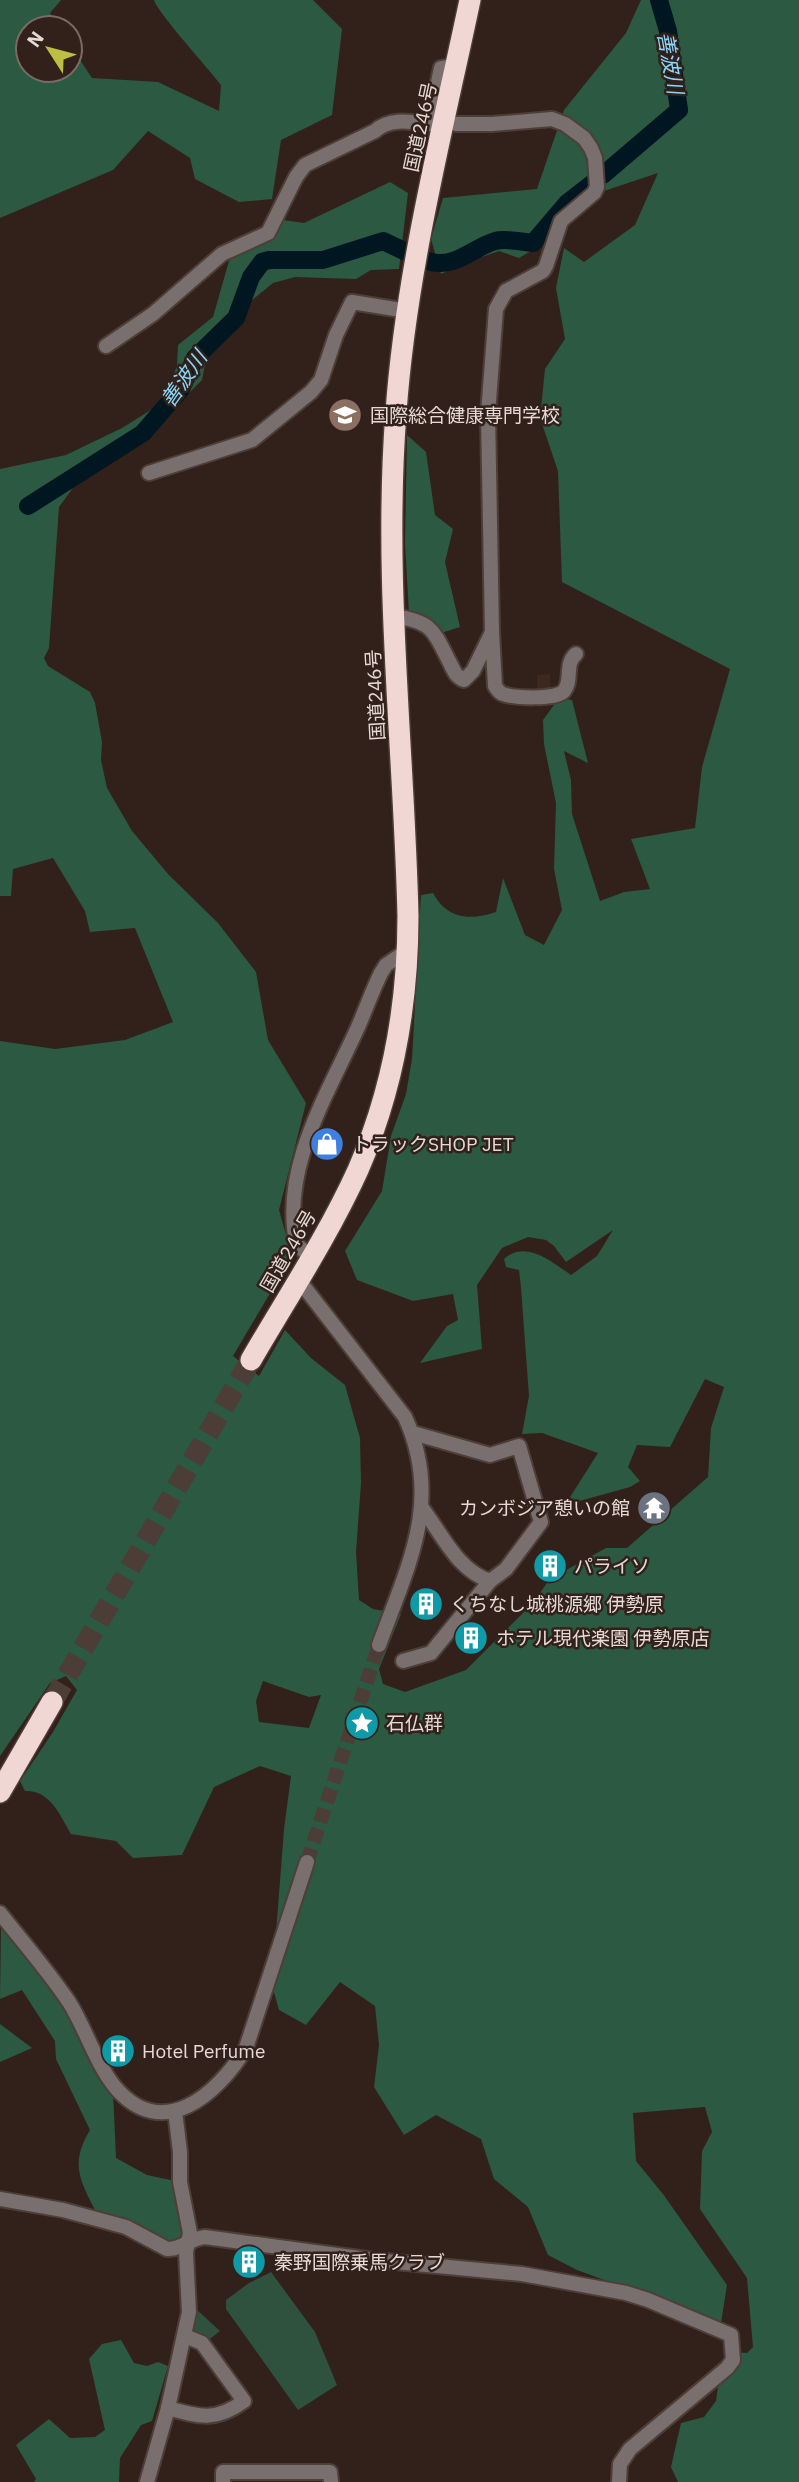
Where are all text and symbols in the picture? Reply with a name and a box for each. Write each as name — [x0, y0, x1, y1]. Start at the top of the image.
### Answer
north arrow — [14, 14, 84, 84]
text: N — [21, 26, 49, 52]
water label: 善波川 — [652, 29, 691, 98]
street label: 国道246号 — [399, 80, 441, 174]
water label: 善波川 — [154, 343, 214, 412]
school or university icon: 国際総合健康専門学校 — [326, 396, 364, 434]
place label: 国際総合健康専門学校 — [370, 403, 560, 427]
street label: 国道246号 — [361, 649, 389, 741]
shop icon: トラックSHOP JET — [308, 1125, 346, 1163]
place label: トラックSHOP JET — [352, 1132, 514, 1156]
street label: 国道246号 — [255, 1206, 321, 1296]
temple icon: カンボジア憩いの館 — [635, 1489, 673, 1527]
place label: カンボジア憩いの館 — [459, 1496, 630, 1520]
building icon: パライソ — [531, 1547, 569, 1585]
place label: パライソ — [574, 1554, 650, 1578]
building icon: くちなし城桃源郷 伊勢原 — [407, 1585, 445, 1623]
place label: くちなし城桃源郷 伊勢原 — [450, 1592, 664, 1616]
building icon: ホテル現代楽園 伊勢原店 — [452, 1619, 490, 1657]
place label: ホテル現代楽園 伊勢原店 — [496, 1626, 710, 1650]
place icon: 石仏群 — [343, 1704, 381, 1742]
place label: 石仏群 — [386, 1711, 443, 1735]
building icon: Hotel Perfume — [99, 2032, 137, 2070]
place label: Hotel Perfume — [142, 2039, 265, 2063]
building icon: 秦野国際乗馬クラブ — [230, 2243, 268, 2281]
place label: 秦野国際乗馬クラブ — [274, 2250, 445, 2274]

